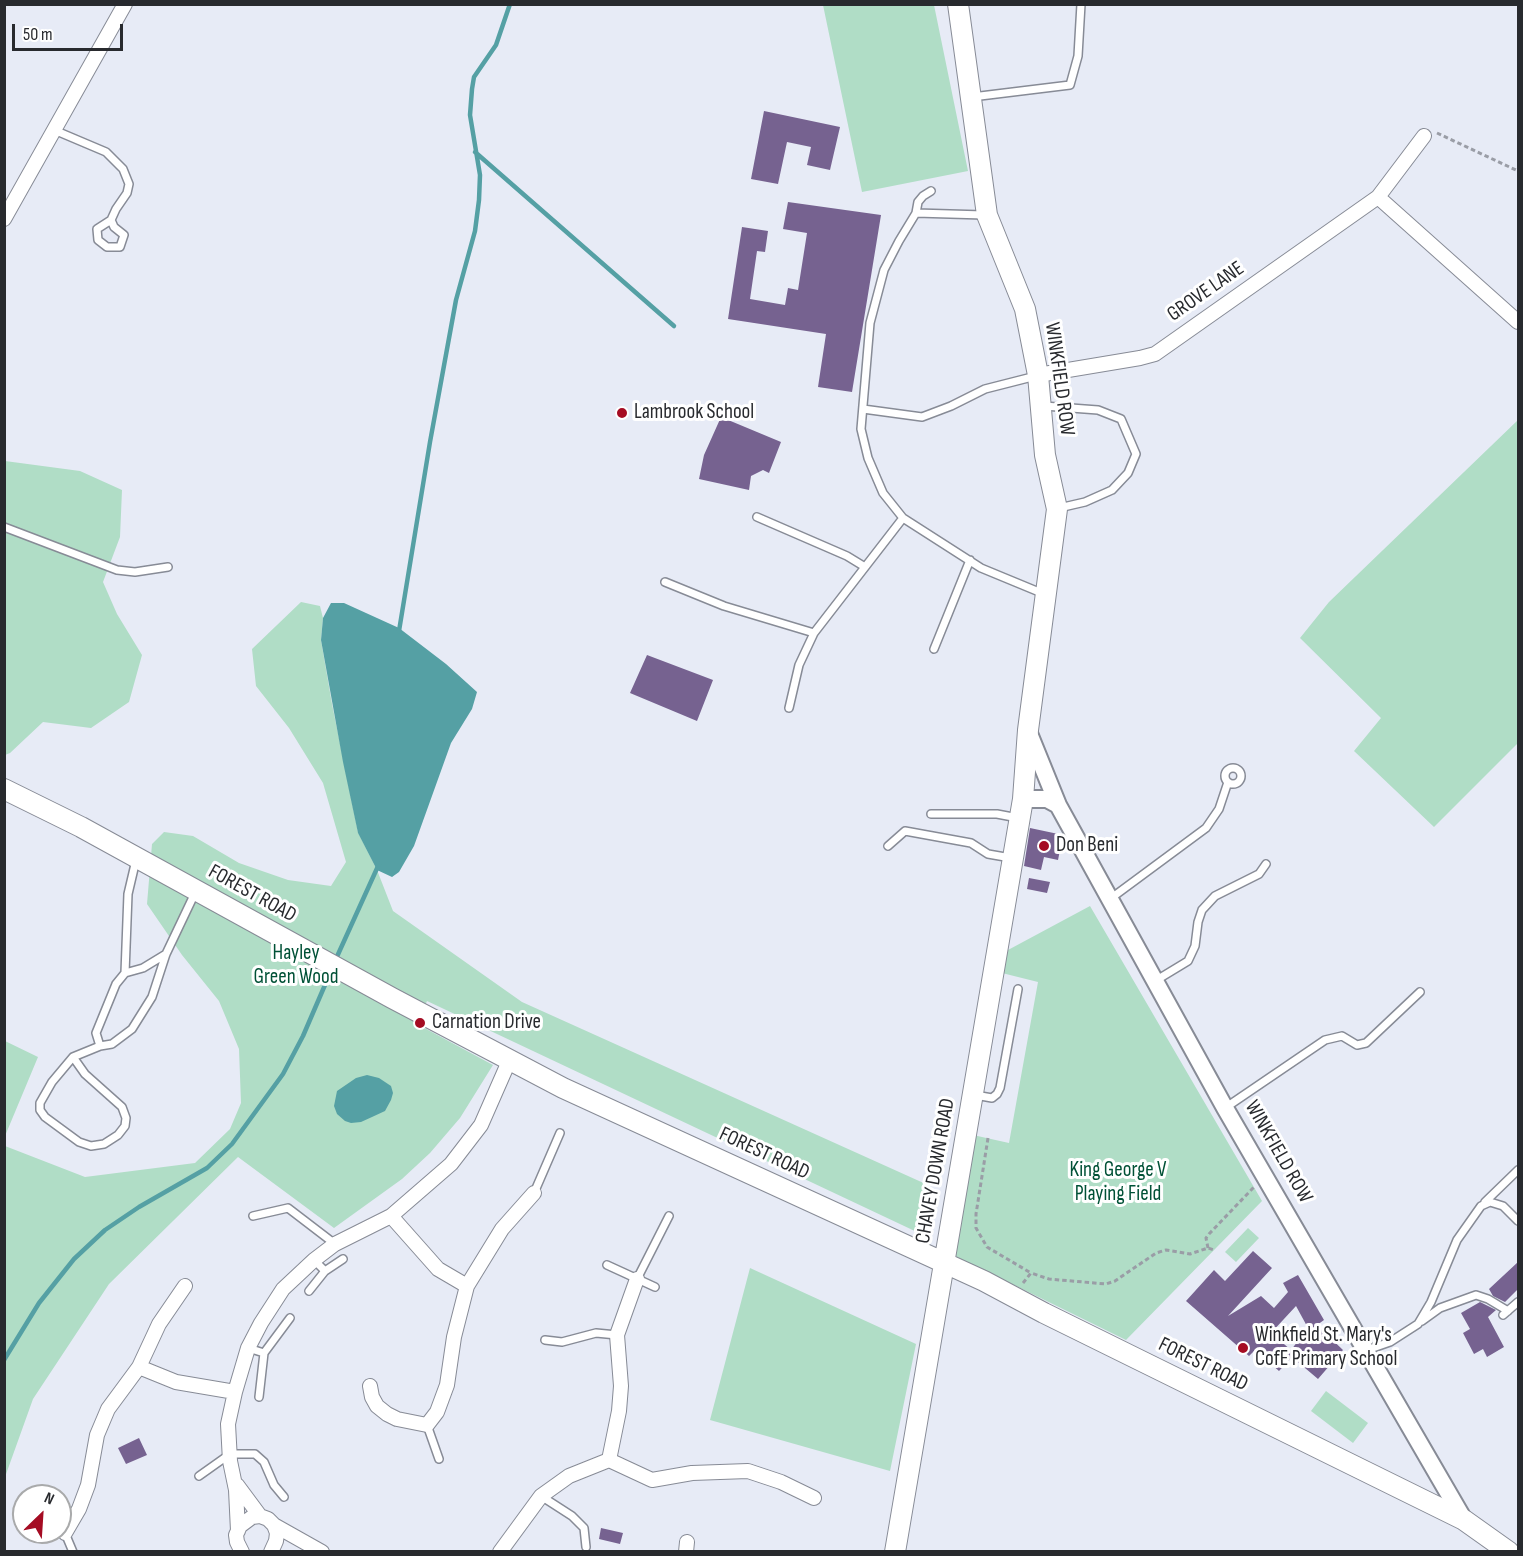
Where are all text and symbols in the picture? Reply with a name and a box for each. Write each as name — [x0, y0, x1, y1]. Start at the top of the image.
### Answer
scale bar — [15, 12, 126, 50]
text: 50 m — [23, 24, 53, 45]
street label: GROVE LANE — [1163, 256, 1249, 328]
street label: WINKFIELD ROW — [1039, 321, 1079, 437]
place label: Lambrook School — [634, 400, 754, 426]
marker: Lambrook School — [615, 406, 629, 420]
place label: Don Beni — [1056, 833, 1118, 859]
marker: Don Beni — [1037, 839, 1051, 853]
street label: FOREST ROAD — [204, 860, 300, 928]
park label: Hayley Green Wood — [254, 941, 338, 991]
place label: Carnation Drive — [432, 1010, 541, 1036]
marker: Carnation Drive — [413, 1016, 427, 1030]
street label: WINKFIELD ROW — [1239, 1096, 1317, 1208]
street label: CHAVEY DOWN ROAD — [911, 1097, 961, 1245]
street label: FOREST ROAD — [715, 1122, 813, 1186]
park label: King George V Playing Field — [1070, 1158, 1166, 1208]
place label: Winkfield St. Mary's CofE Primary School — [1255, 1323, 1397, 1373]
street label: FOREST ROAD — [1154, 1333, 1252, 1397]
marker: Winkfield St. Mary's CofE Primary School — [1236, 1341, 1250, 1355]
north arrow — [12, 1484, 72, 1544]
text: N — [41, 1489, 57, 1509]

